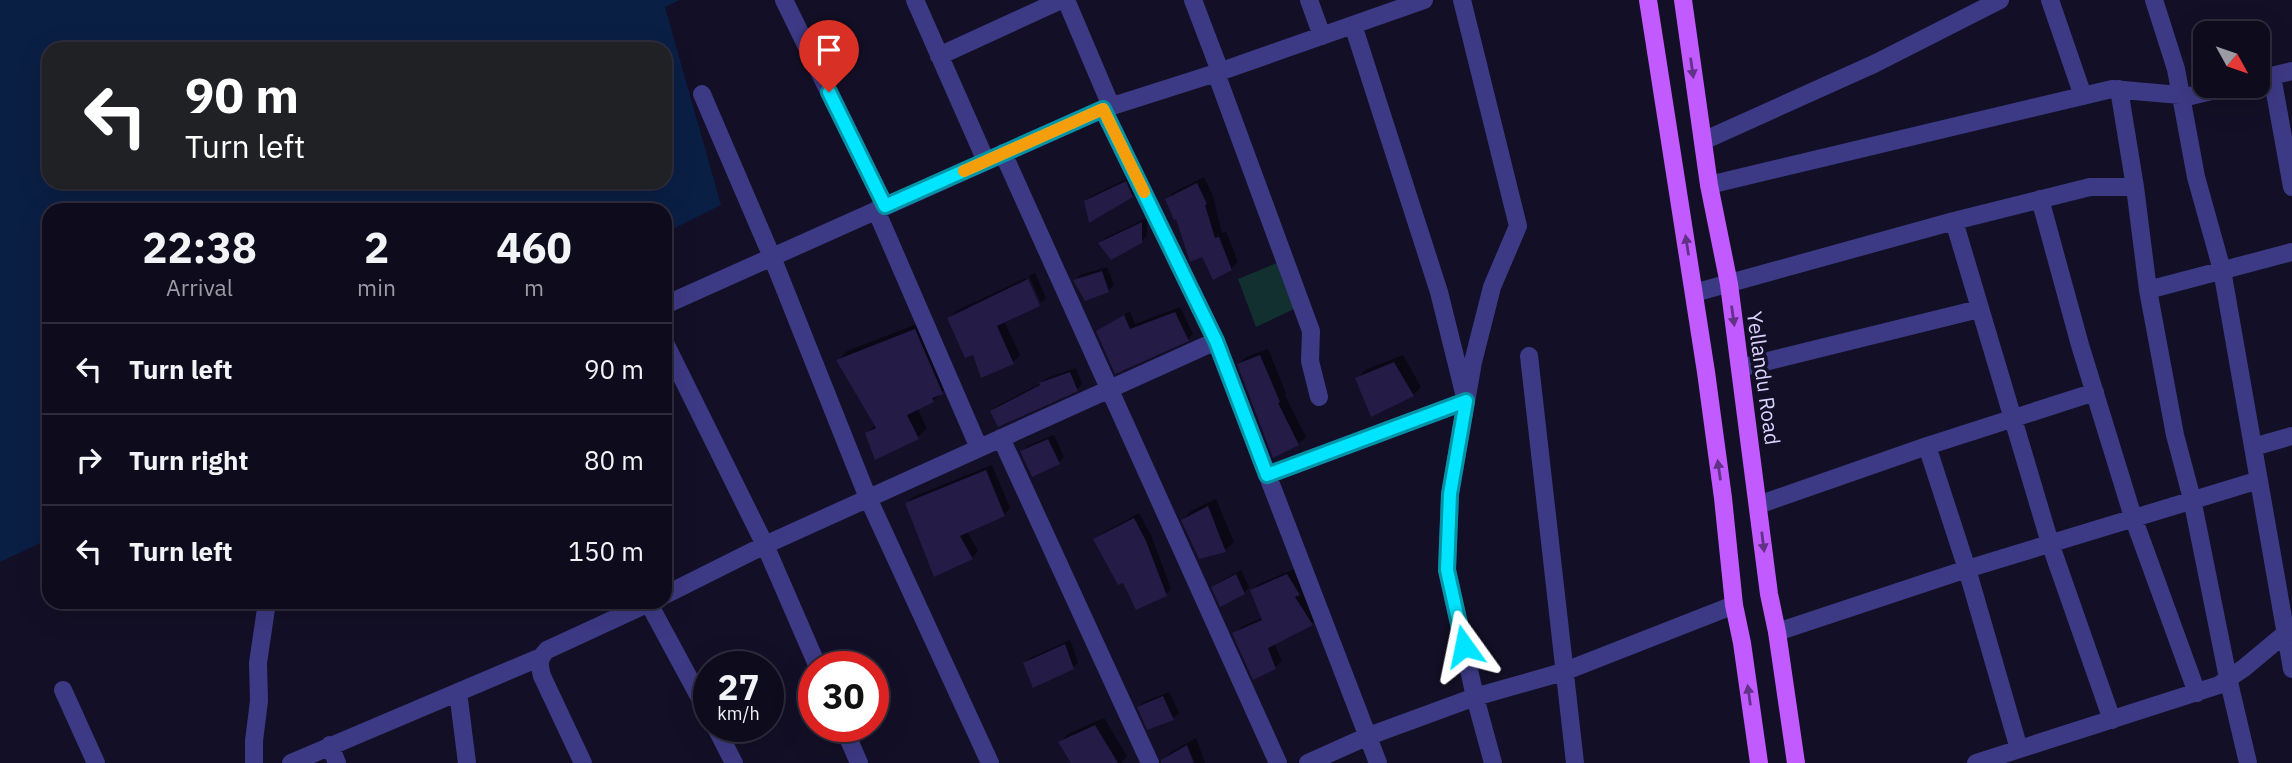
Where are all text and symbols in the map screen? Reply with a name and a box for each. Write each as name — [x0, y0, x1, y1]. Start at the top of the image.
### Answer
pin — [799, 20, 859, 92]
north arrow — [2193, 21, 2270, 98]
map controls — [2193, 21, 2270, 98]
icon: arrive — [810, 31, 848, 69]
one-way arrow — [1687, 57, 1698, 79]
text: 90 m — [185, 63, 299, 126]
icon: left — [70, 70, 161, 161]
text: Turn left — [185, 125, 305, 167]
text: 22:38 — [142, 220, 257, 275]
text: 2 — [364, 220, 389, 275]
text: 460 — [496, 220, 572, 275]
one-way arrow — [1681, 234, 1692, 256]
text: Arrival — [166, 272, 233, 302]
text: min — [357, 272, 396, 302]
text: m — [524, 272, 544, 302]
one-way arrow — [1727, 305, 1738, 327]
street label: Yellandu Road — [1741, 309, 1787, 447]
icon: left — [70, 350, 108, 388]
text: Turn left — [129, 352, 232, 386]
text: 90 m — [584, 352, 644, 386]
icon: right — [70, 441, 108, 479]
text: Turn right — [129, 443, 248, 477]
text: 80 m — [584, 443, 644, 477]
one-way arrow — [1714, 459, 1725, 481]
one-way arrow — [1757, 531, 1768, 553]
icon: left — [70, 532, 108, 570]
text: Turn left — [129, 534, 232, 568]
text: 150 m — [568, 534, 644, 568]
position arrow — [1427, 609, 1501, 683]
speed limit sign: 30 — [798, 651, 889, 742]
text: 27 — [717, 664, 760, 710]
one-way arrow — [1743, 684, 1754, 706]
text: km/h — [717, 702, 760, 725]

